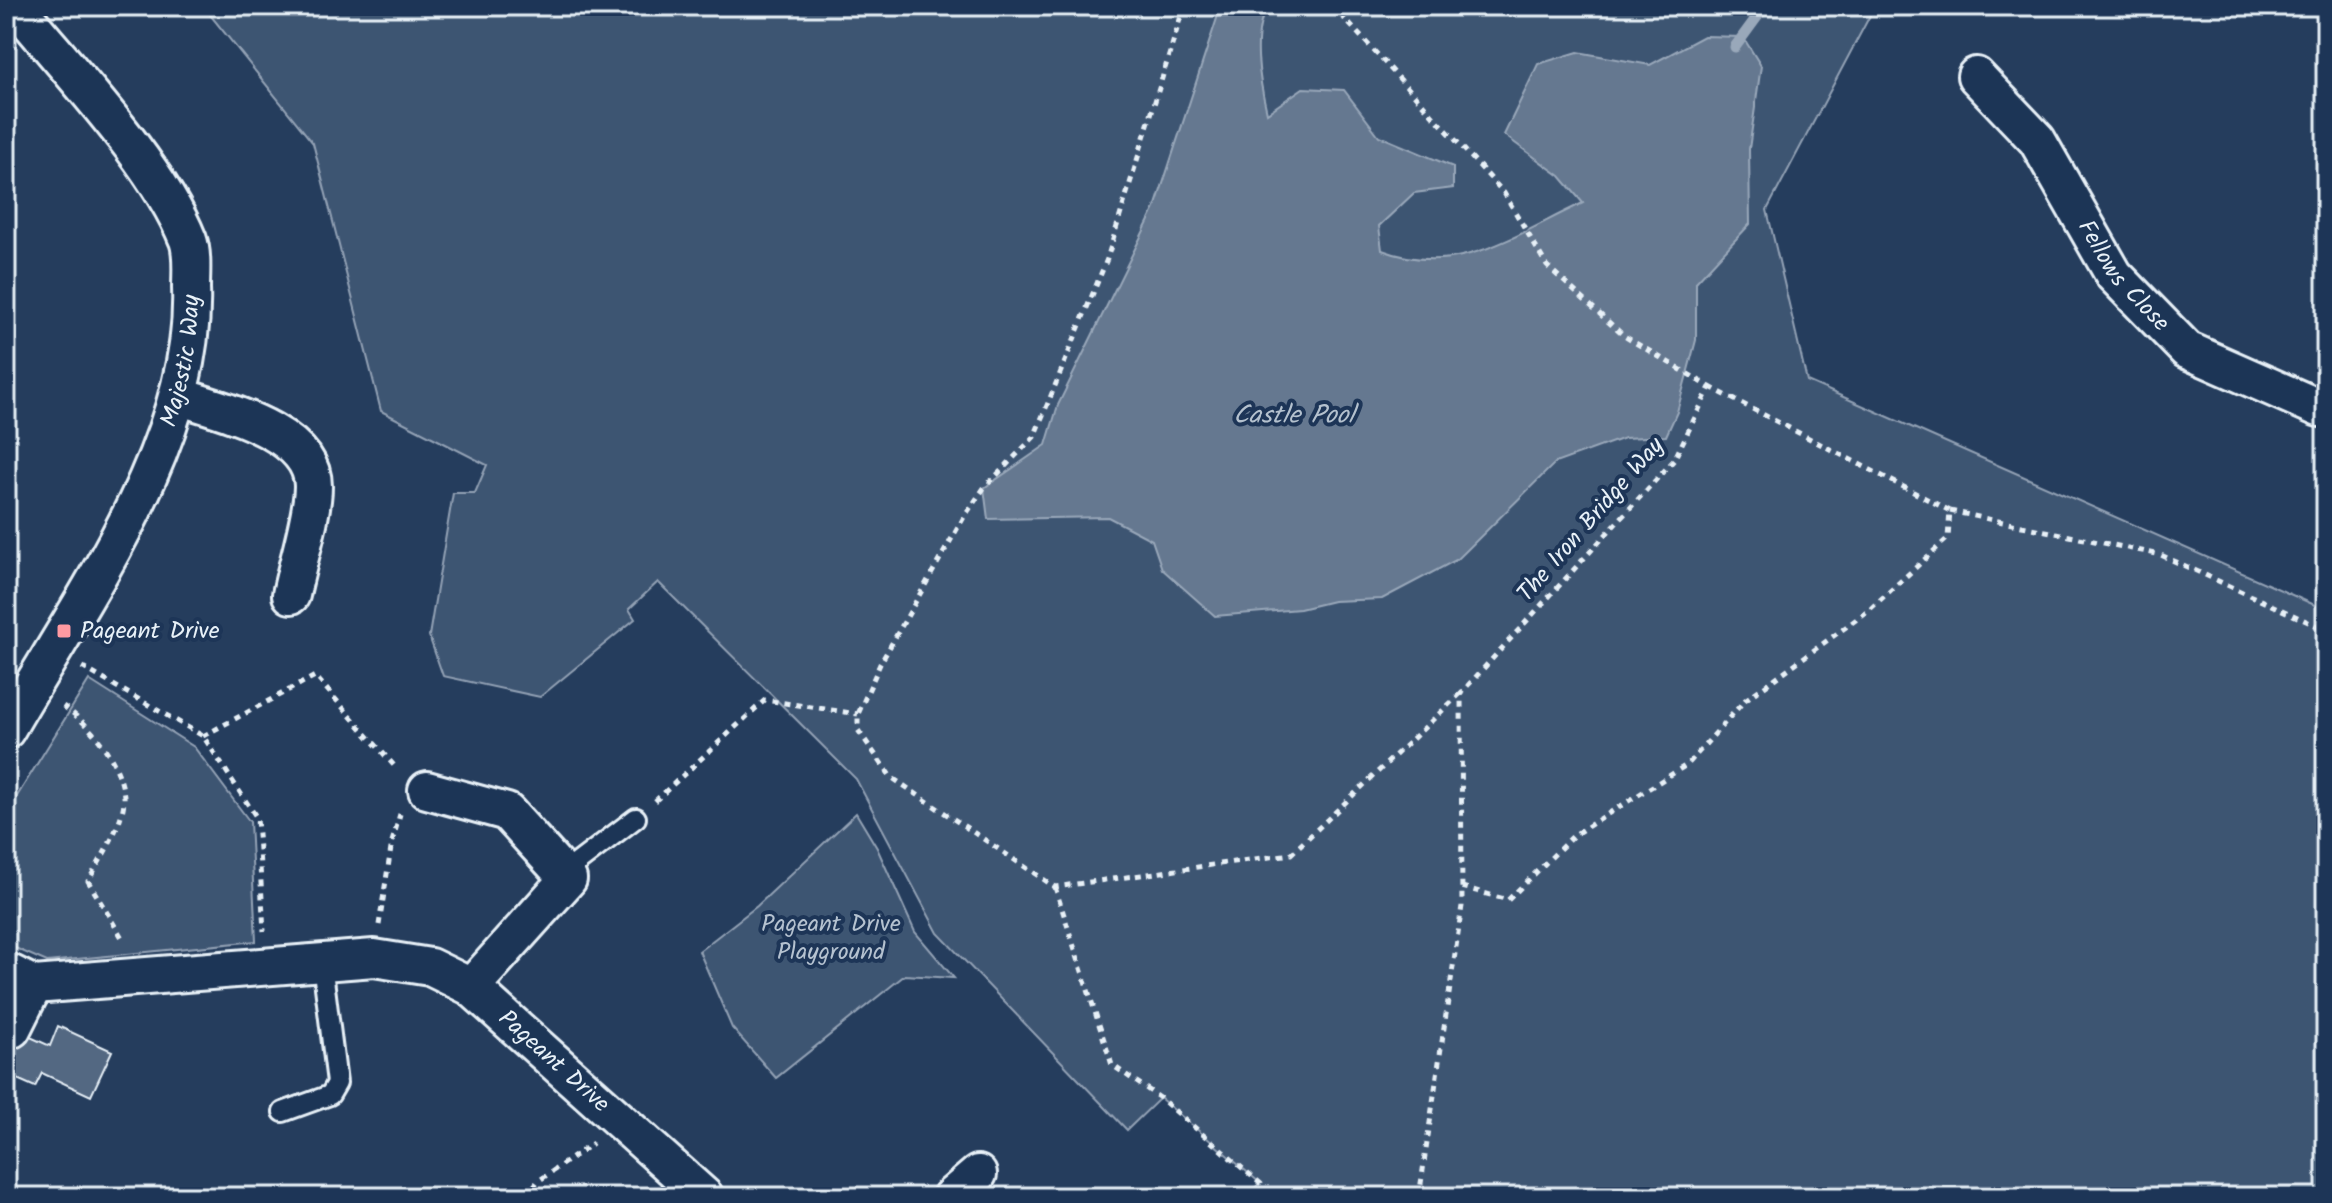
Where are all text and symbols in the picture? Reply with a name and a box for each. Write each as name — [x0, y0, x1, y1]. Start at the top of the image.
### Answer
street label: Fellows Close — [2067, 212, 2179, 341]
street label: Majestic Way — [150, 294, 211, 432]
water label: Castle Pool — [1233, 395, 1359, 437]
street label: The Iron Bridge Way — [1508, 428, 1675, 612]
place label: Pageant Drive — [80, 612, 220, 651]
marker: Pageant Drive — [55, 622, 73, 640]
park label: Pageant Drive Playground — [761, 905, 901, 972]
street label: Pageant Drive — [489, 1000, 619, 1123]

